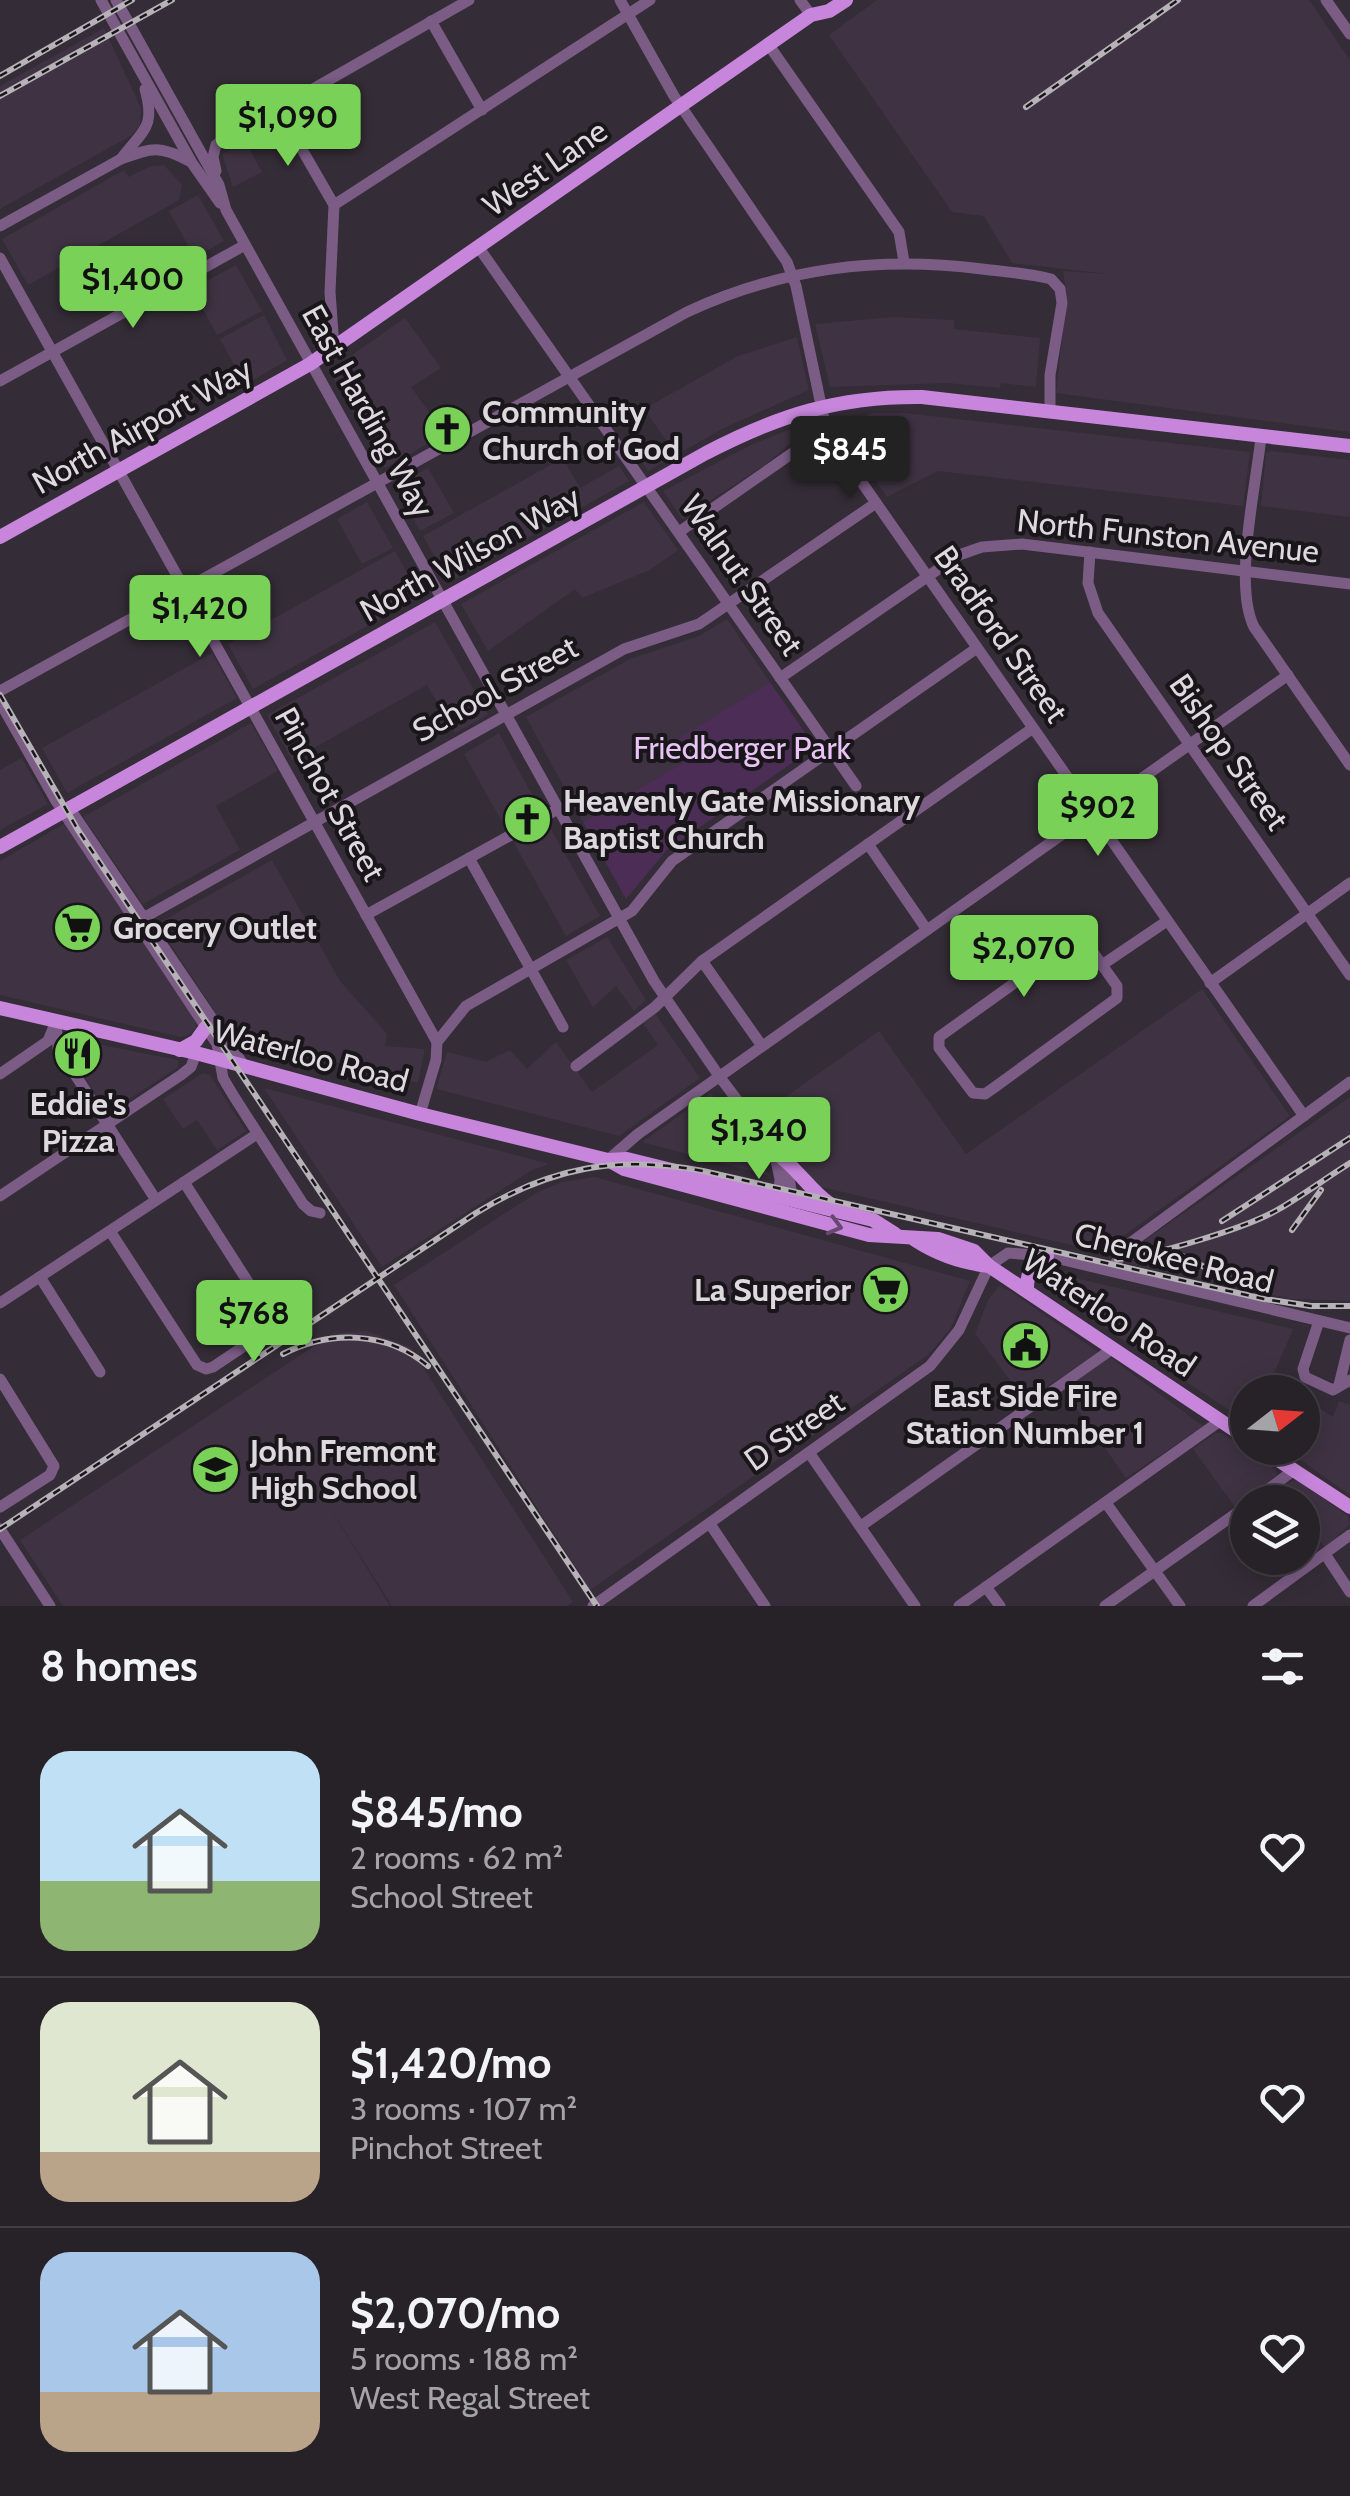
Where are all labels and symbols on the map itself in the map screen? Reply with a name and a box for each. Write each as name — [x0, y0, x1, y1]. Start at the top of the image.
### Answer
pin: $1,090 — [207, 84, 369, 169]
street label: West Lane — [475, 111, 614, 224]
pin: $1,400 — [52, 246, 214, 331]
street label: East Harding Way — [294, 298, 443, 524]
street label: North Airport Way — [25, 349, 258, 502]
place label: Community Church of God — [482, 392, 680, 468]
church icon: Community Church of God — [421, 404, 473, 456]
pin: $845 — [791, 416, 909, 501]
street label: North Wilson Way — [353, 477, 587, 630]
street label: Walnut Street — [673, 487, 812, 663]
street label: North Funston Avenue — [1015, 500, 1321, 571]
street label: Bradford Street — [926, 538, 1077, 730]
pin: $1,420 — [119, 575, 281, 660]
street label: School Street — [405, 627, 584, 750]
street label: Bishop Street — [1161, 666, 1297, 837]
street label: Pinchot Street — [267, 700, 394, 887]
park label: Friedberger Park — [633, 728, 852, 767]
pin: $902 — [1039, 774, 1157, 859]
place label: Heavenly Gate Missionary Baptist Church — [563, 781, 921, 857]
church icon: Heavenly Gate Missionary Baptist Church — [502, 793, 554, 845]
supermarket icon: Grocery Outlet — [52, 902, 104, 954]
place label: Grocery Outlet — [113, 908, 317, 947]
pin: $2,070 — [943, 915, 1105, 1000]
street label: Waterloo Road — [209, 1011, 413, 1100]
restaurant icon: Eddie's Pizza — [52, 1028, 104, 1080]
place label: Eddie's Pizza — [29, 1084, 127, 1160]
pin: $1,340 — [678, 1097, 840, 1182]
one-way arrow — [827, 1214, 844, 1235]
street label: Cherokee Road — [1071, 1214, 1278, 1301]
street label: Waterloo Road — [1015, 1240, 1203, 1385]
supermarket icon: La Superior — [860, 1264, 912, 1316]
place label: La Superior — [694, 1270, 851, 1309]
pin: $768 — [195, 1280, 313, 1365]
public building icon: East Side Fire Station Number 1 — [999, 1320, 1051, 1372]
north arrow — [1230, 1375, 1320, 1465]
place label: East Side Fire Station Number 1 — [906, 1376, 1144, 1452]
street label: D Street — [736, 1382, 851, 1479]
place label: John Fremont High School — [249, 1431, 436, 1507]
school or university icon: John Fremont High School — [189, 1443, 241, 1495]

